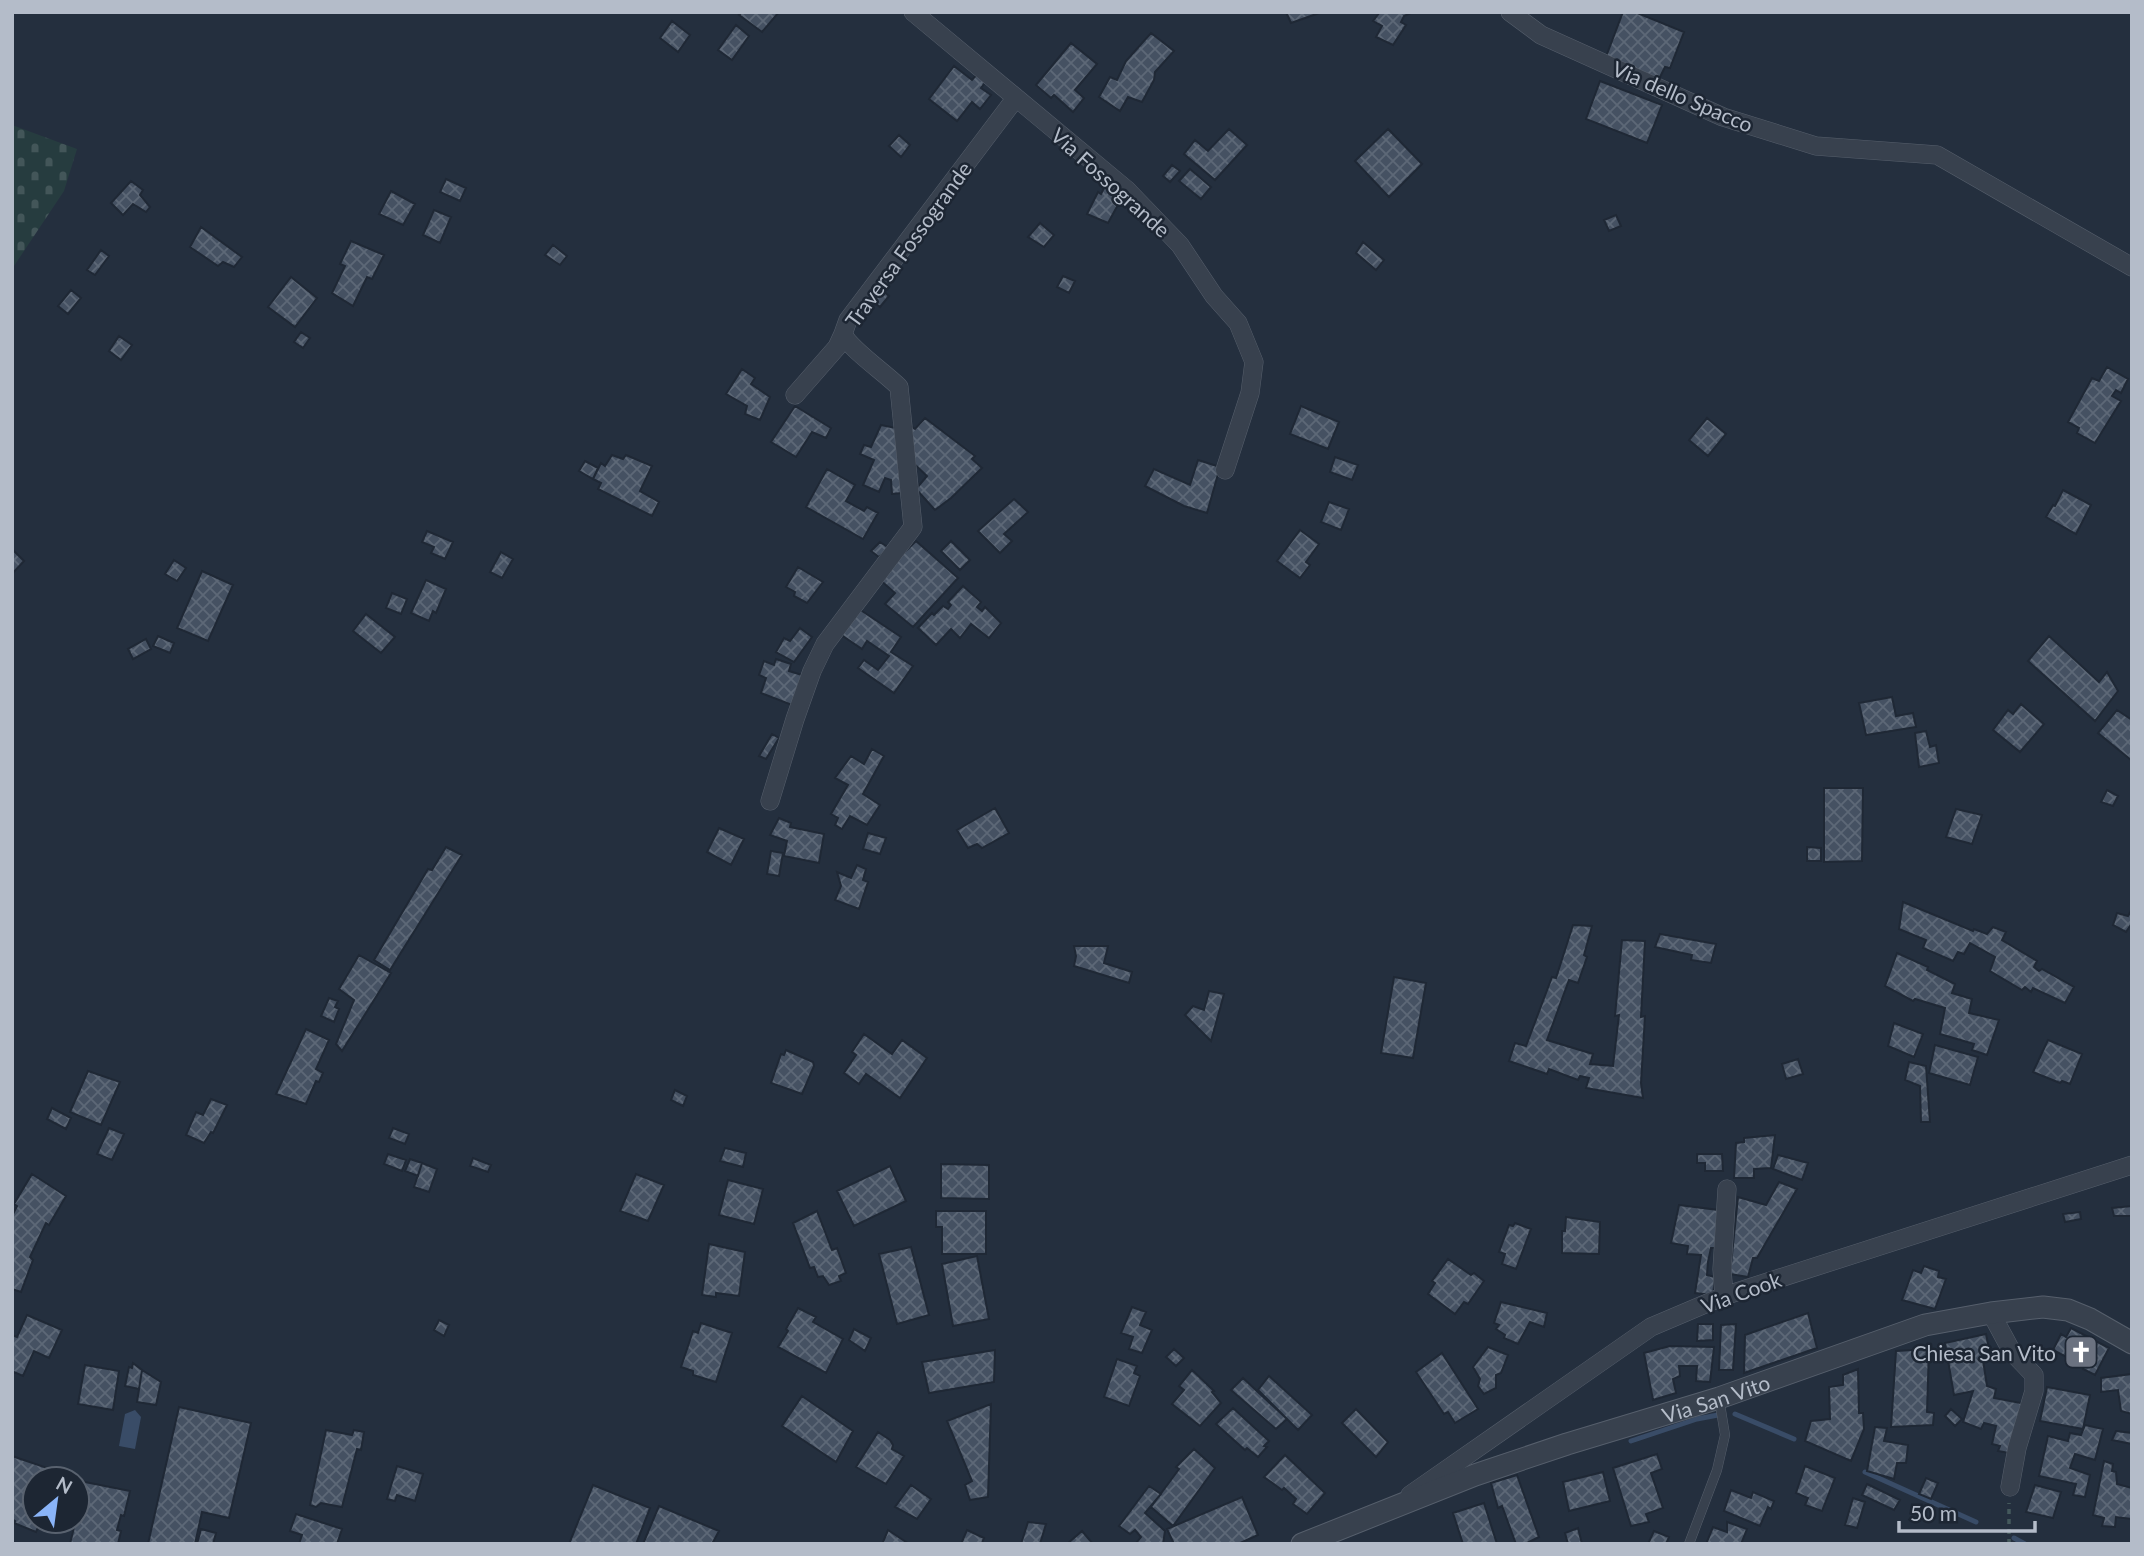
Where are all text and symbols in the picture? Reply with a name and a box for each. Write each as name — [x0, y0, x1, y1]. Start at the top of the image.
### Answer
street label: Via dello Spacco — [1609, 55, 1757, 137]
street label: Via Fossogrande — [1046, 122, 1176, 242]
street label: Traversa Fossogrande — [840, 156, 976, 332]
street label: Via Cook — [1698, 1266, 1785, 1318]
church icon: Chiesa San Vito — [2062, 1333, 2100, 1371]
place label: Chiesa San Vito — [1913, 1340, 2056, 1365]
street label: Via San Vito — [1659, 1369, 1773, 1427]
north arrow — [21, 1465, 91, 1535]
text: N — [53, 1471, 76, 1498]
scale bar — [1899, 1490, 2036, 1534]
text: 50 m — [1910, 1500, 1957, 1525]

